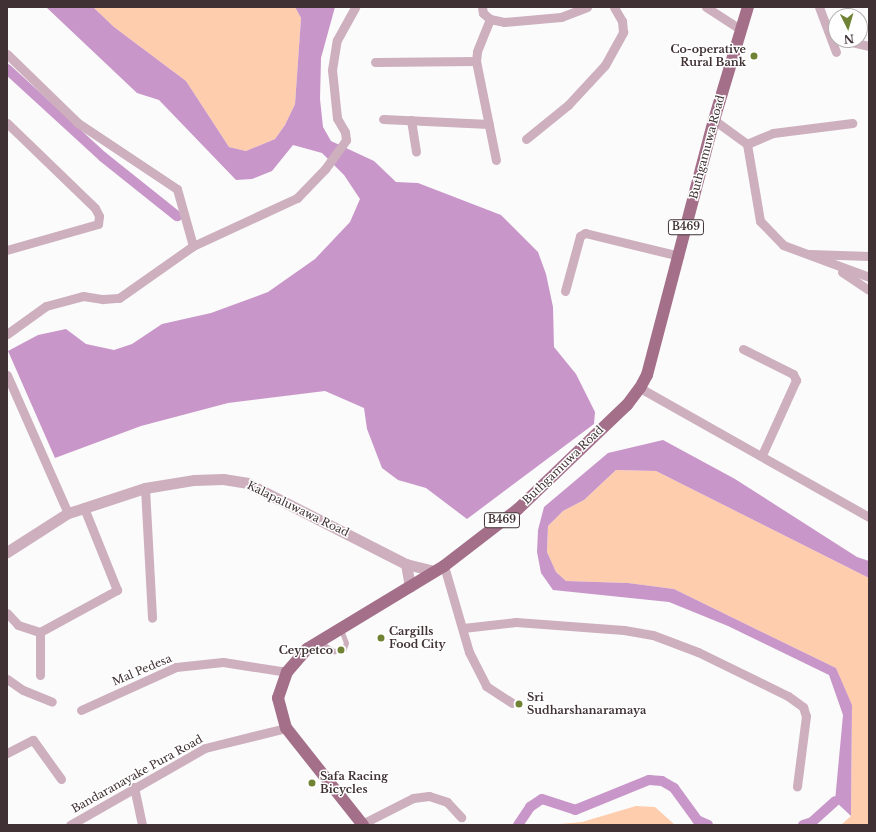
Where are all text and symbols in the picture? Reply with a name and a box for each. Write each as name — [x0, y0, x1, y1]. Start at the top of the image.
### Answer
north arrow — [828, 8, 868, 48]
text: N — [843, 32, 855, 46]
place label: Co-operative Rural Bank — [670, 43, 746, 69]
marker: Co-operative Rural Bank — [749, 51, 759, 61]
street label: Buthgamuwa Road — [687, 94, 727, 200]
road number: B469 — [667, 219, 705, 235]
street label: Buthgamuwa Road — [520, 423, 606, 507]
street label: Kalapaluwawa Road — [245, 479, 351, 539]
road number: B469 — [483, 512, 521, 528]
place label: Cargills Food City — [389, 625, 446, 651]
marker: Cargills Food City — [376, 633, 386, 643]
place label: Ceypetco — [279, 643, 333, 657]
marker: Ceypetco — [336, 645, 346, 655]
street label: Mal Pedesa — [110, 652, 174, 688]
place label: Sri Sudharshanaramaya — [527, 691, 646, 717]
marker: Sri Sudharshanaramaya — [514, 699, 524, 709]
street label: Bandaranayake Pura Road — [69, 732, 205, 816]
place label: Safa Racing Bicycles — [320, 770, 388, 796]
marker: Safa Racing Bicycles — [307, 778, 317, 788]

